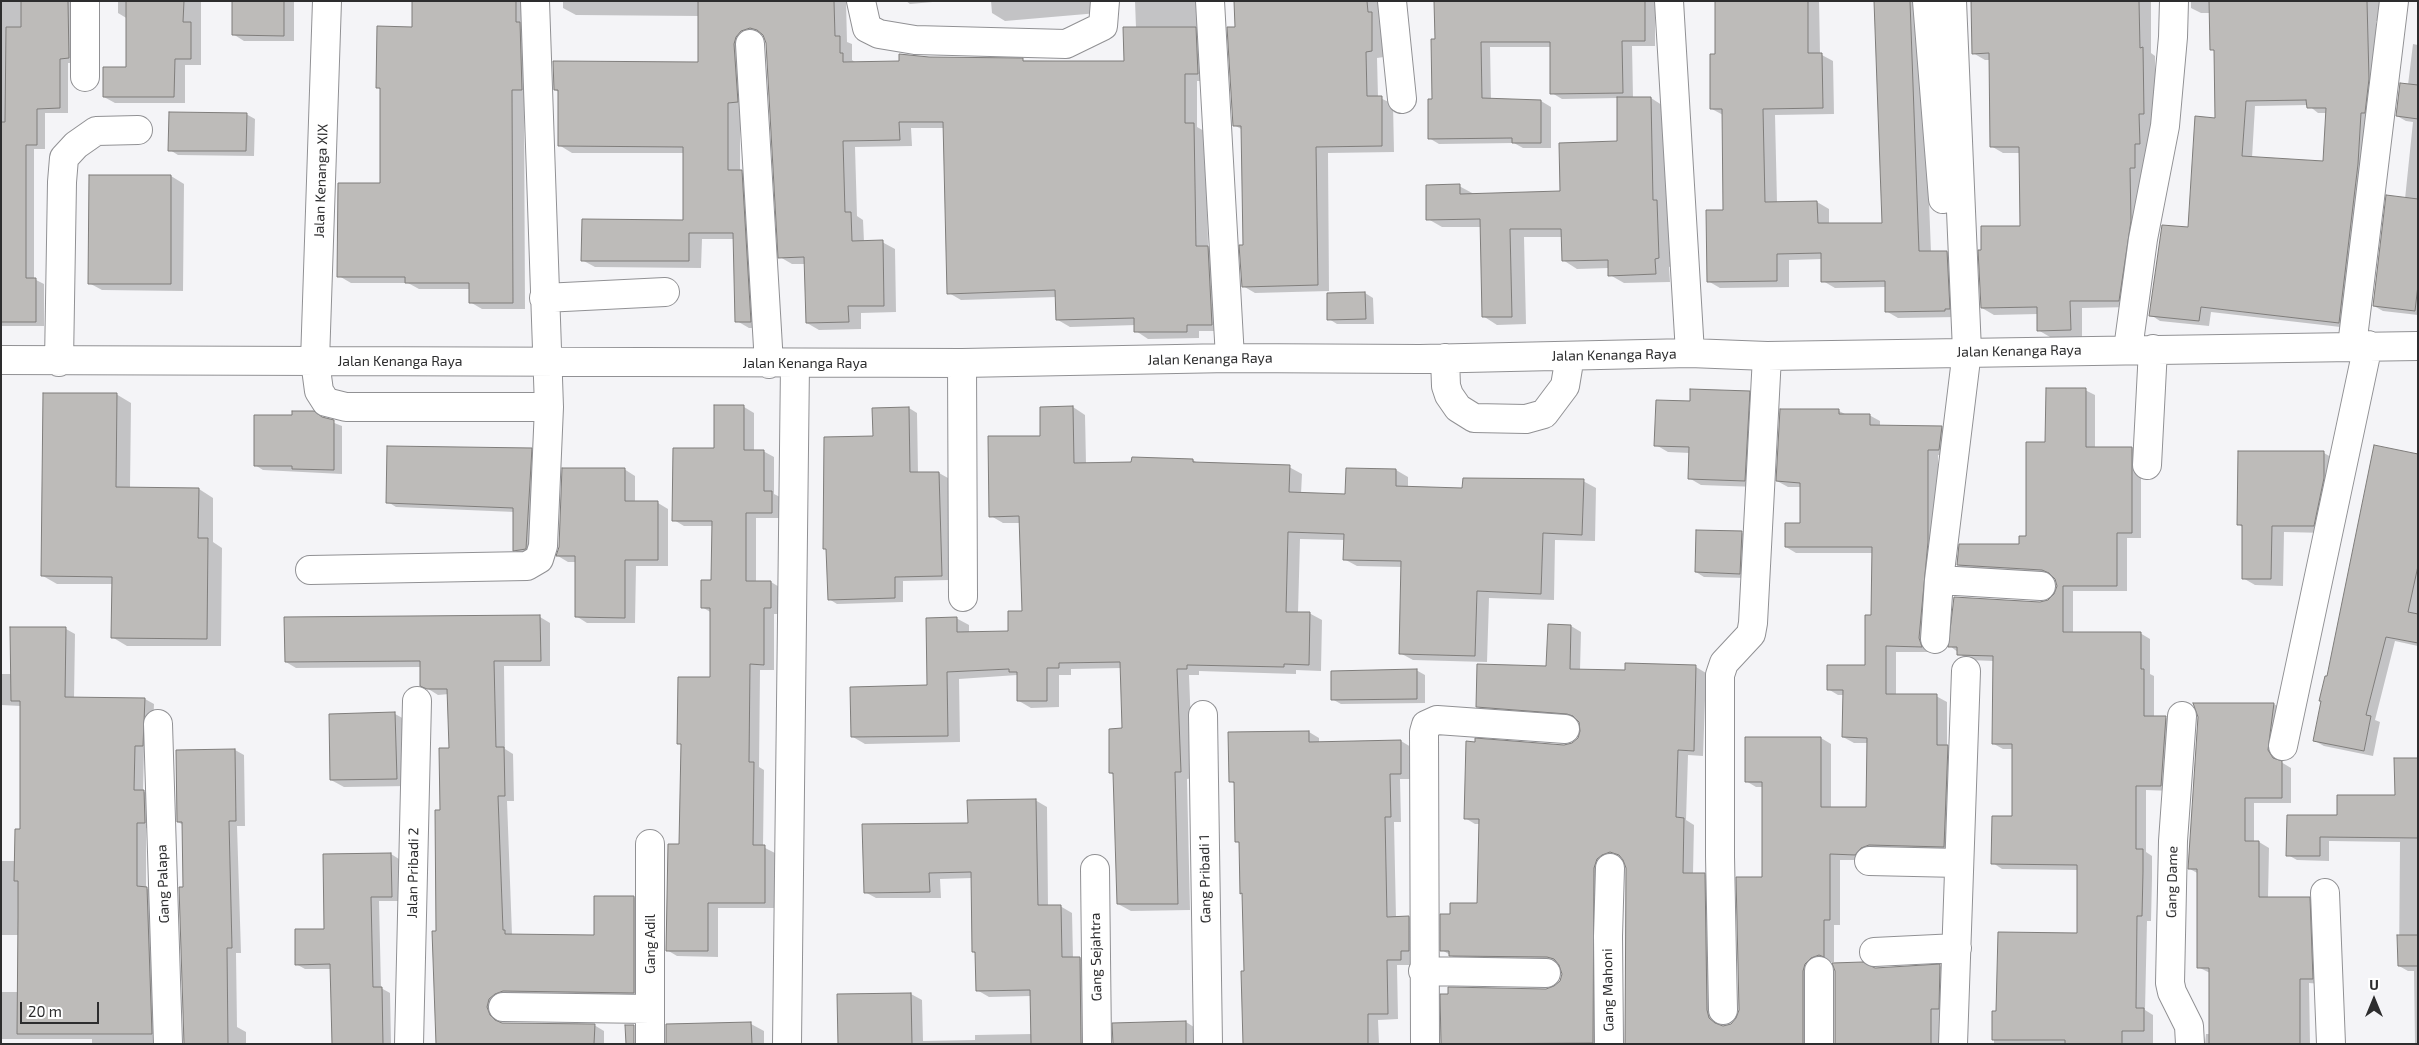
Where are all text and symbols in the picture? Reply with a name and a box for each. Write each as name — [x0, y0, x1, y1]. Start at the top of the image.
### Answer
street label: Jalan Kenanga XIX — [311, 124, 331, 238]
street label: Jalan Kenanga Raya — [1956, 342, 2082, 360]
street label: Jalan Kenanga Raya — [1551, 346, 1677, 364]
street label: Jalan Kenanga Raya — [1147, 350, 1273, 368]
street label: Jalan Kenanga Raya — [337, 353, 463, 369]
street label: Jalan Kenanga Raya — [742, 355, 868, 371]
street label: Jalan Pribadi 2 — [404, 827, 422, 919]
street label: Gang Pribadi 1 — [1196, 834, 1214, 924]
street label: Gang Palapa — [153, 844, 173, 924]
street label: Gang Dame — [2163, 846, 2181, 918]
street label: Gang Sejahtra — [1087, 912, 1105, 1002]
street label: Gang Adil — [642, 914, 658, 974]
street label: Gang Mahoni — [1599, 948, 1617, 1032]
north arrow — [2349, 975, 2399, 1025]
text: U — [2369, 976, 2379, 993]
scale bar — [22, 992, 101, 1024]
text: 20 m — [28, 1002, 62, 1020]

